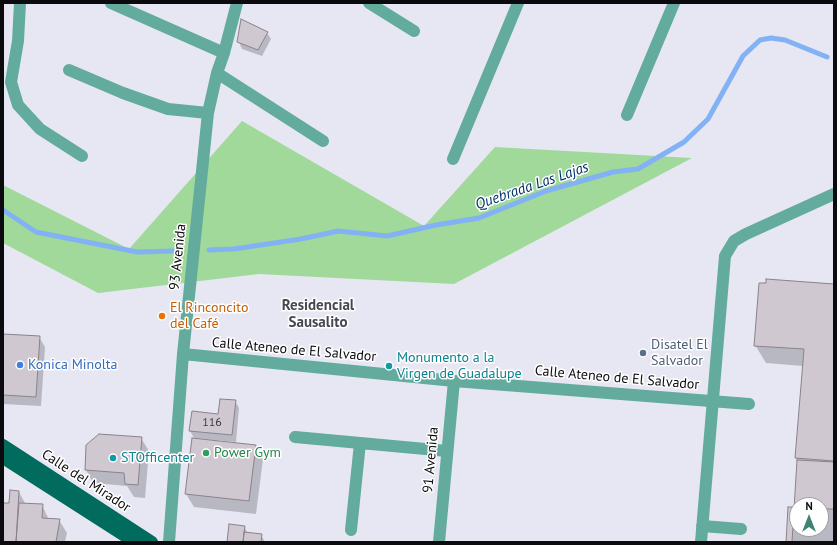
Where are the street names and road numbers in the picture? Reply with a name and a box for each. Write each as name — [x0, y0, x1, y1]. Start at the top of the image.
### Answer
street label: 93 Avenida — [166, 223, 190, 291]
street label: Calle Ateneo de El Salvador — [211, 334, 377, 366]
street label: Calle Ateneo de El Salvador — [534, 362, 700, 394]
street label: 91 Avenida — [420, 426, 442, 494]
street label: Calle del Mirador — [38, 446, 134, 516]

